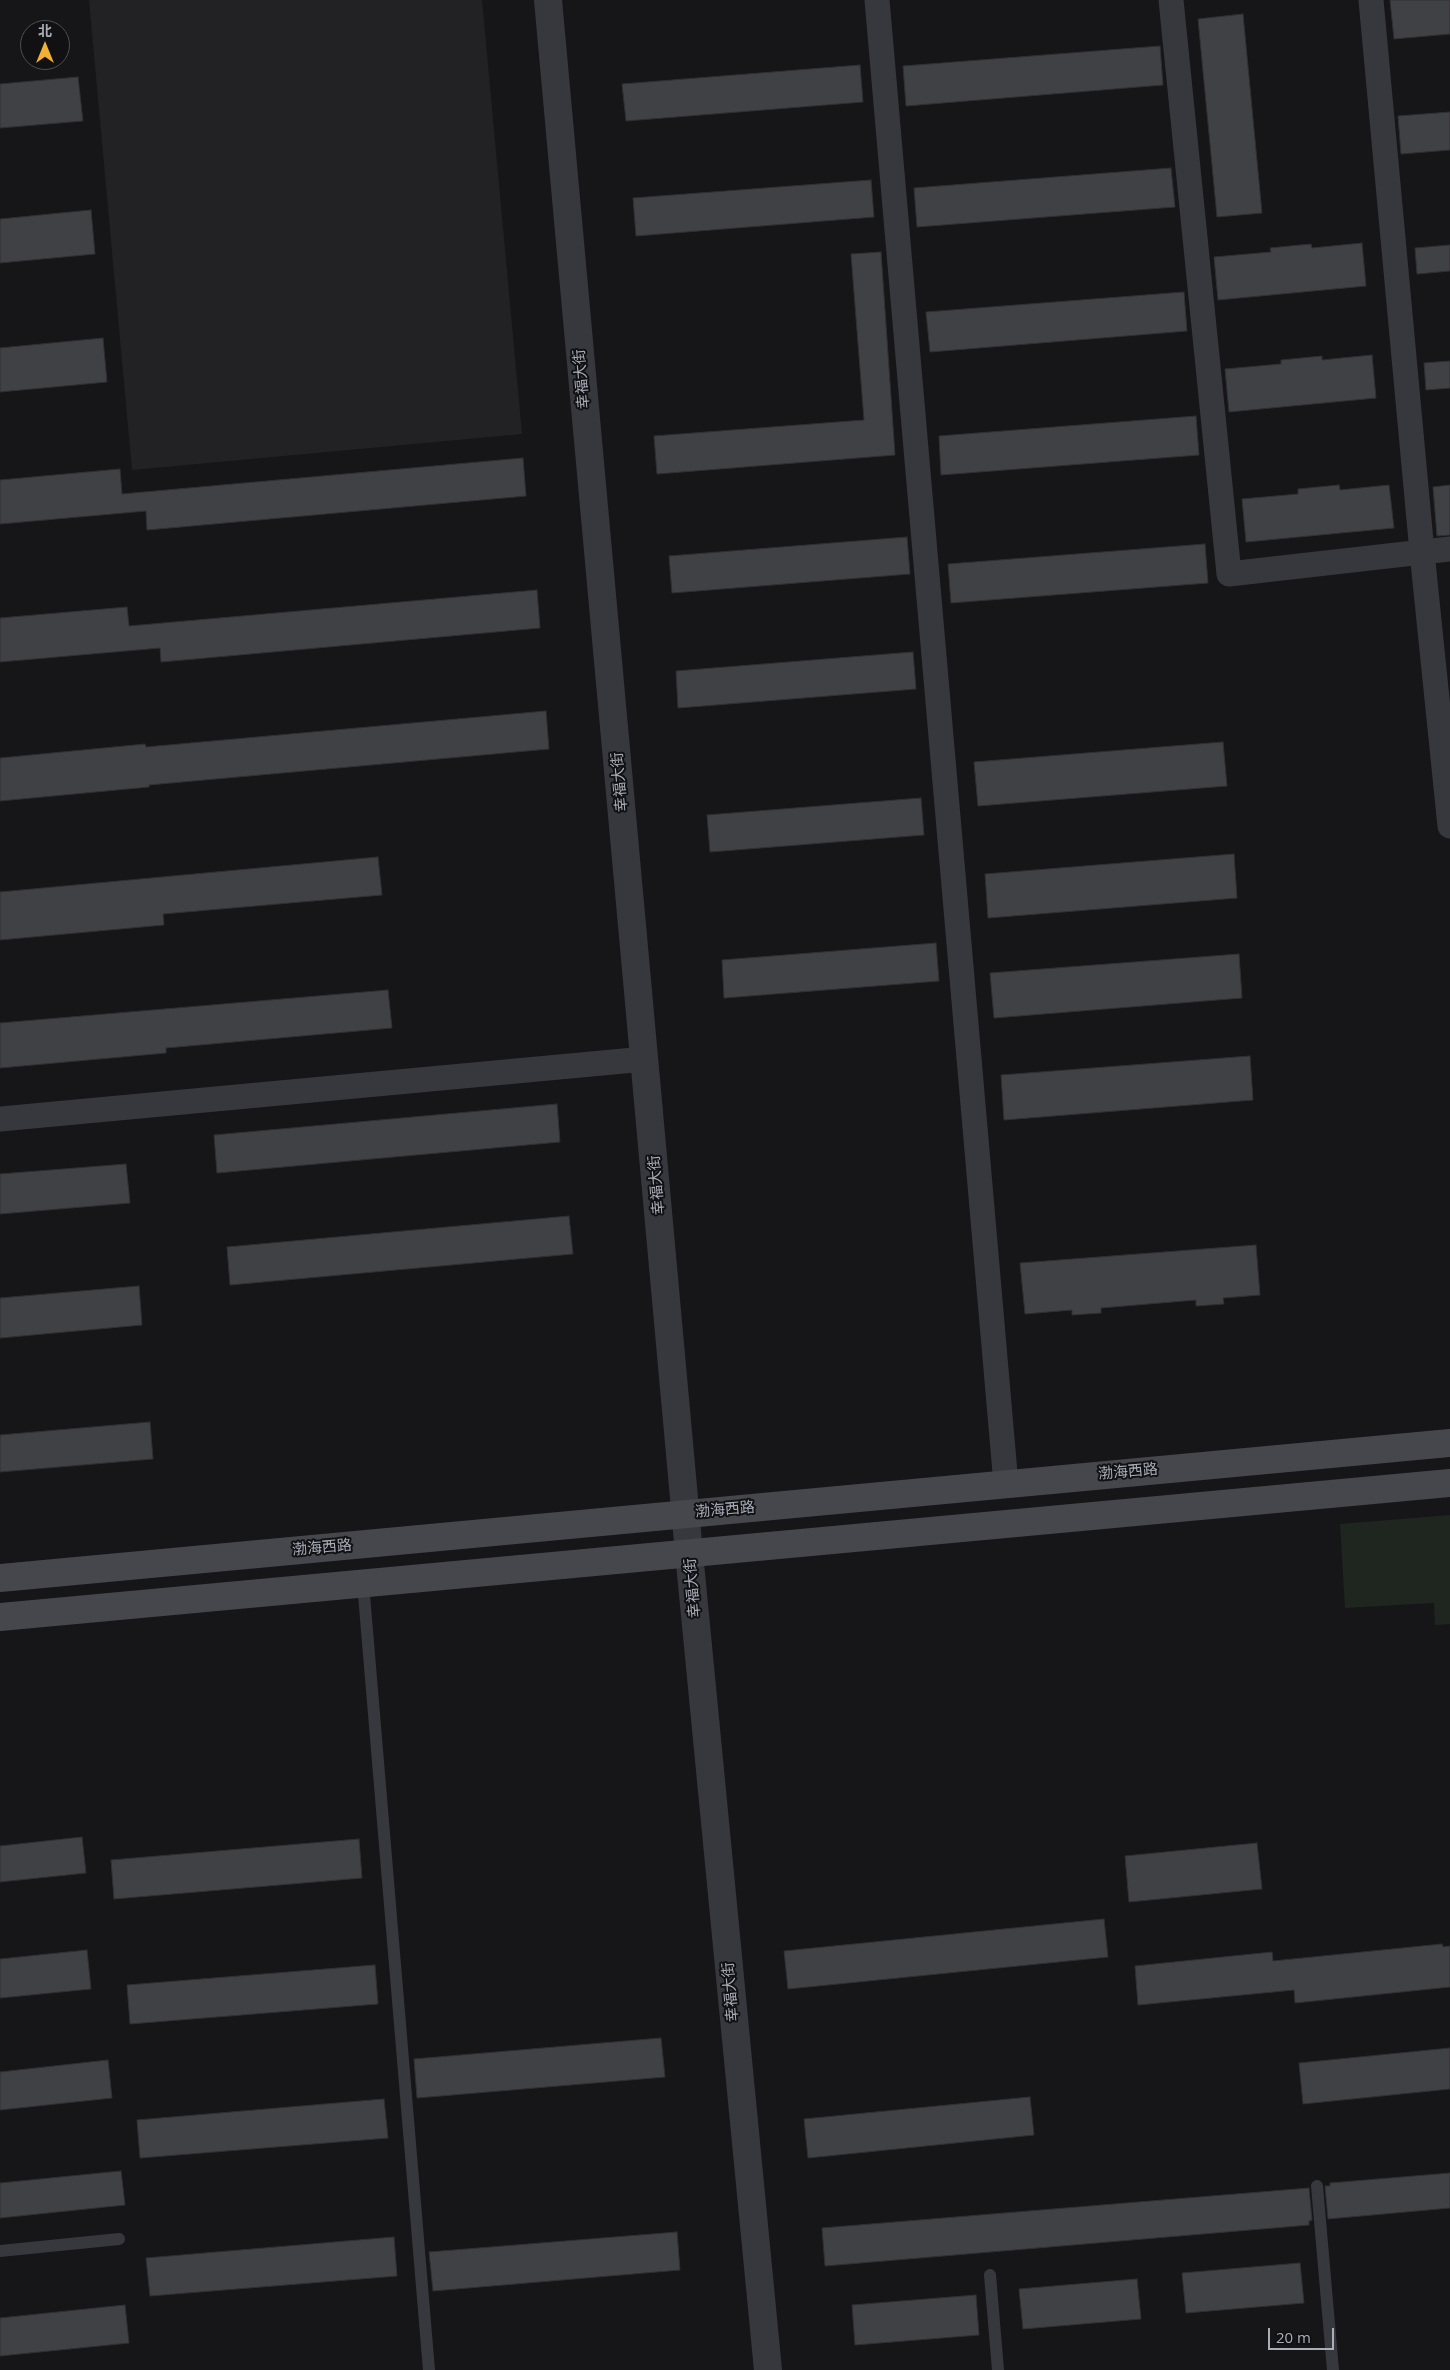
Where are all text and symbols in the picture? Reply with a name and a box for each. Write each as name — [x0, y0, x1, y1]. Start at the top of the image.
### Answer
north arrow — [20, 20, 70, 70]
text: 北 — [38, 21, 52, 40]
street label: 幸福大街 — [570, 348, 594, 410]
street label: 幸福大街 — [608, 751, 632, 813]
street label: 幸福大街 — [645, 1154, 669, 1216]
street label: 渤海西路 — [1097, 1460, 1159, 1484]
street label: 渤海西路 — [694, 1498, 756, 1522]
street label: 渤海西路 — [291, 1536, 353, 1560]
street label: 幸福大街 — [681, 1557, 705, 1619]
street label: 幸福大街 — [719, 1961, 743, 2023]
scale bar — [1270, 2318, 1336, 2350]
text: 20 m — [1276, 2327, 1311, 2347]

